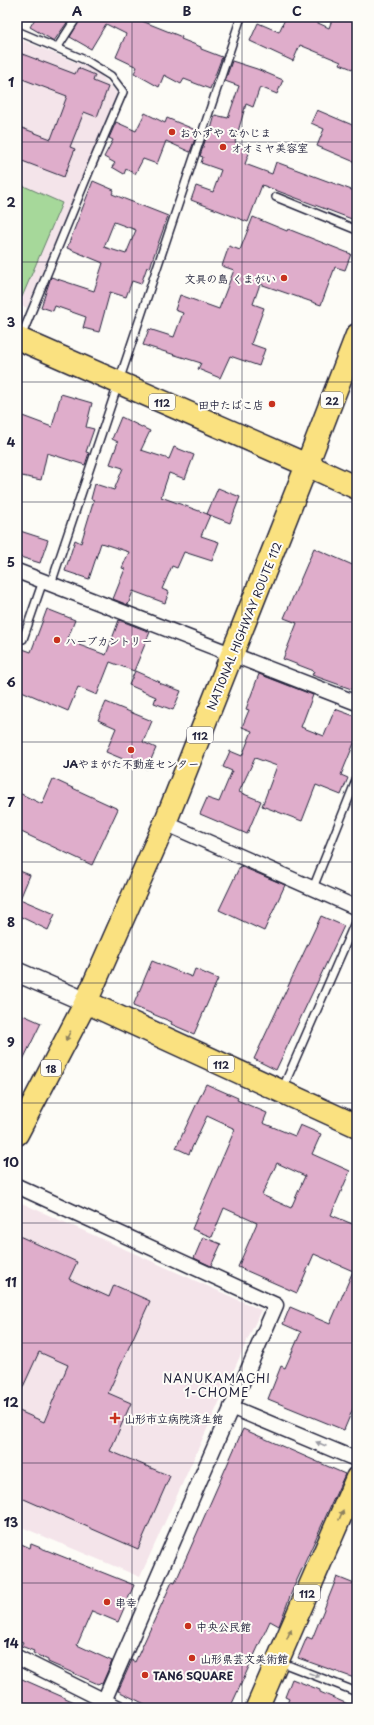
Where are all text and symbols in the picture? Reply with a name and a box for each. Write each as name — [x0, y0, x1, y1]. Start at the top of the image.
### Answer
text: A — [72, 1, 82, 20]
text: B — [183, 1, 192, 20]
text: C — [292, 1, 302, 20]
text: 1 — [8, 72, 14, 91]
place label: おかずや なかじま — [180, 124, 272, 141]
marker: おかずや なかじま — [167, 127, 177, 137]
place label: オオミヤ美容室 — [231, 139, 308, 156]
marker: オオミヤ美容室 — [218, 142, 228, 152]
text: 2 — [6, 192, 16, 211]
place label: 文具の島 くまがい — [184, 270, 276, 287]
marker: 文具の島 くまがい — [279, 273, 289, 283]
text: 3 — [7, 312, 16, 331]
road number: 22 — [321, 392, 343, 408]
road number: 112 — [149, 394, 175, 410]
place label: 田中たばこ店 — [198, 396, 264, 413]
marker: 田中たばこ店 — [267, 399, 277, 409]
text: 4 — [7, 432, 16, 451]
street label: NATIONAL HIGHWAY ROUTE 112 — [202, 539, 286, 713]
text: 5 — [7, 552, 15, 571]
place label: ハーブカントリー — [65, 632, 153, 649]
marker: ハーブカントリー — [52, 635, 62, 645]
text: 6 — [6, 672, 16, 691]
road number: 112 — [187, 727, 213, 743]
marker: JAやまがた不動産センター — [126, 745, 136, 755]
place label: JAやまがた不動産センター — [63, 755, 199, 772]
text: 7 — [7, 792, 15, 811]
text: 8 — [7, 912, 15, 931]
one-way arrow — [65, 1031, 71, 1042]
text: 9 — [7, 1032, 15, 1051]
road number: 112 — [208, 1056, 234, 1072]
road number: 18 — [41, 1060, 61, 1076]
text: 10 — [3, 1152, 19, 1171]
text: 11 — [5, 1272, 17, 1291]
district label: NANUKAMACHI 1-CHOME — [163, 1369, 271, 1401]
text: 12 — [3, 1392, 19, 1411]
place label: 山形市立病院済生館 — [124, 1410, 223, 1427]
marker: 山形市立病院済生館 — [109, 1412, 121, 1424]
one-way arrow — [314, 1441, 326, 1447]
one-way arrow — [338, 1509, 344, 1520]
text: 13 — [4, 1512, 19, 1531]
road number: 112 — [294, 1585, 320, 1601]
place label: 串幸 — [115, 1594, 137, 1611]
marker: 串幸 — [102, 1597, 112, 1607]
place label: 中央公民館 — [196, 1618, 251, 1635]
marker: 中央公民館 — [183, 1621, 193, 1631]
one-way arrow — [286, 1628, 293, 1640]
text: 14 — [3, 1633, 19, 1652]
place label: 山形県芸文美術館 — [200, 1650, 288, 1667]
marker: 山形県芸文美術館 — [187, 1653, 197, 1663]
place label: TAN6 SQUARE — [153, 1667, 234, 1684]
marker: TAN6 SQUARE — [140, 1670, 150, 1680]
one-way arrow — [309, 1673, 321, 1679]

